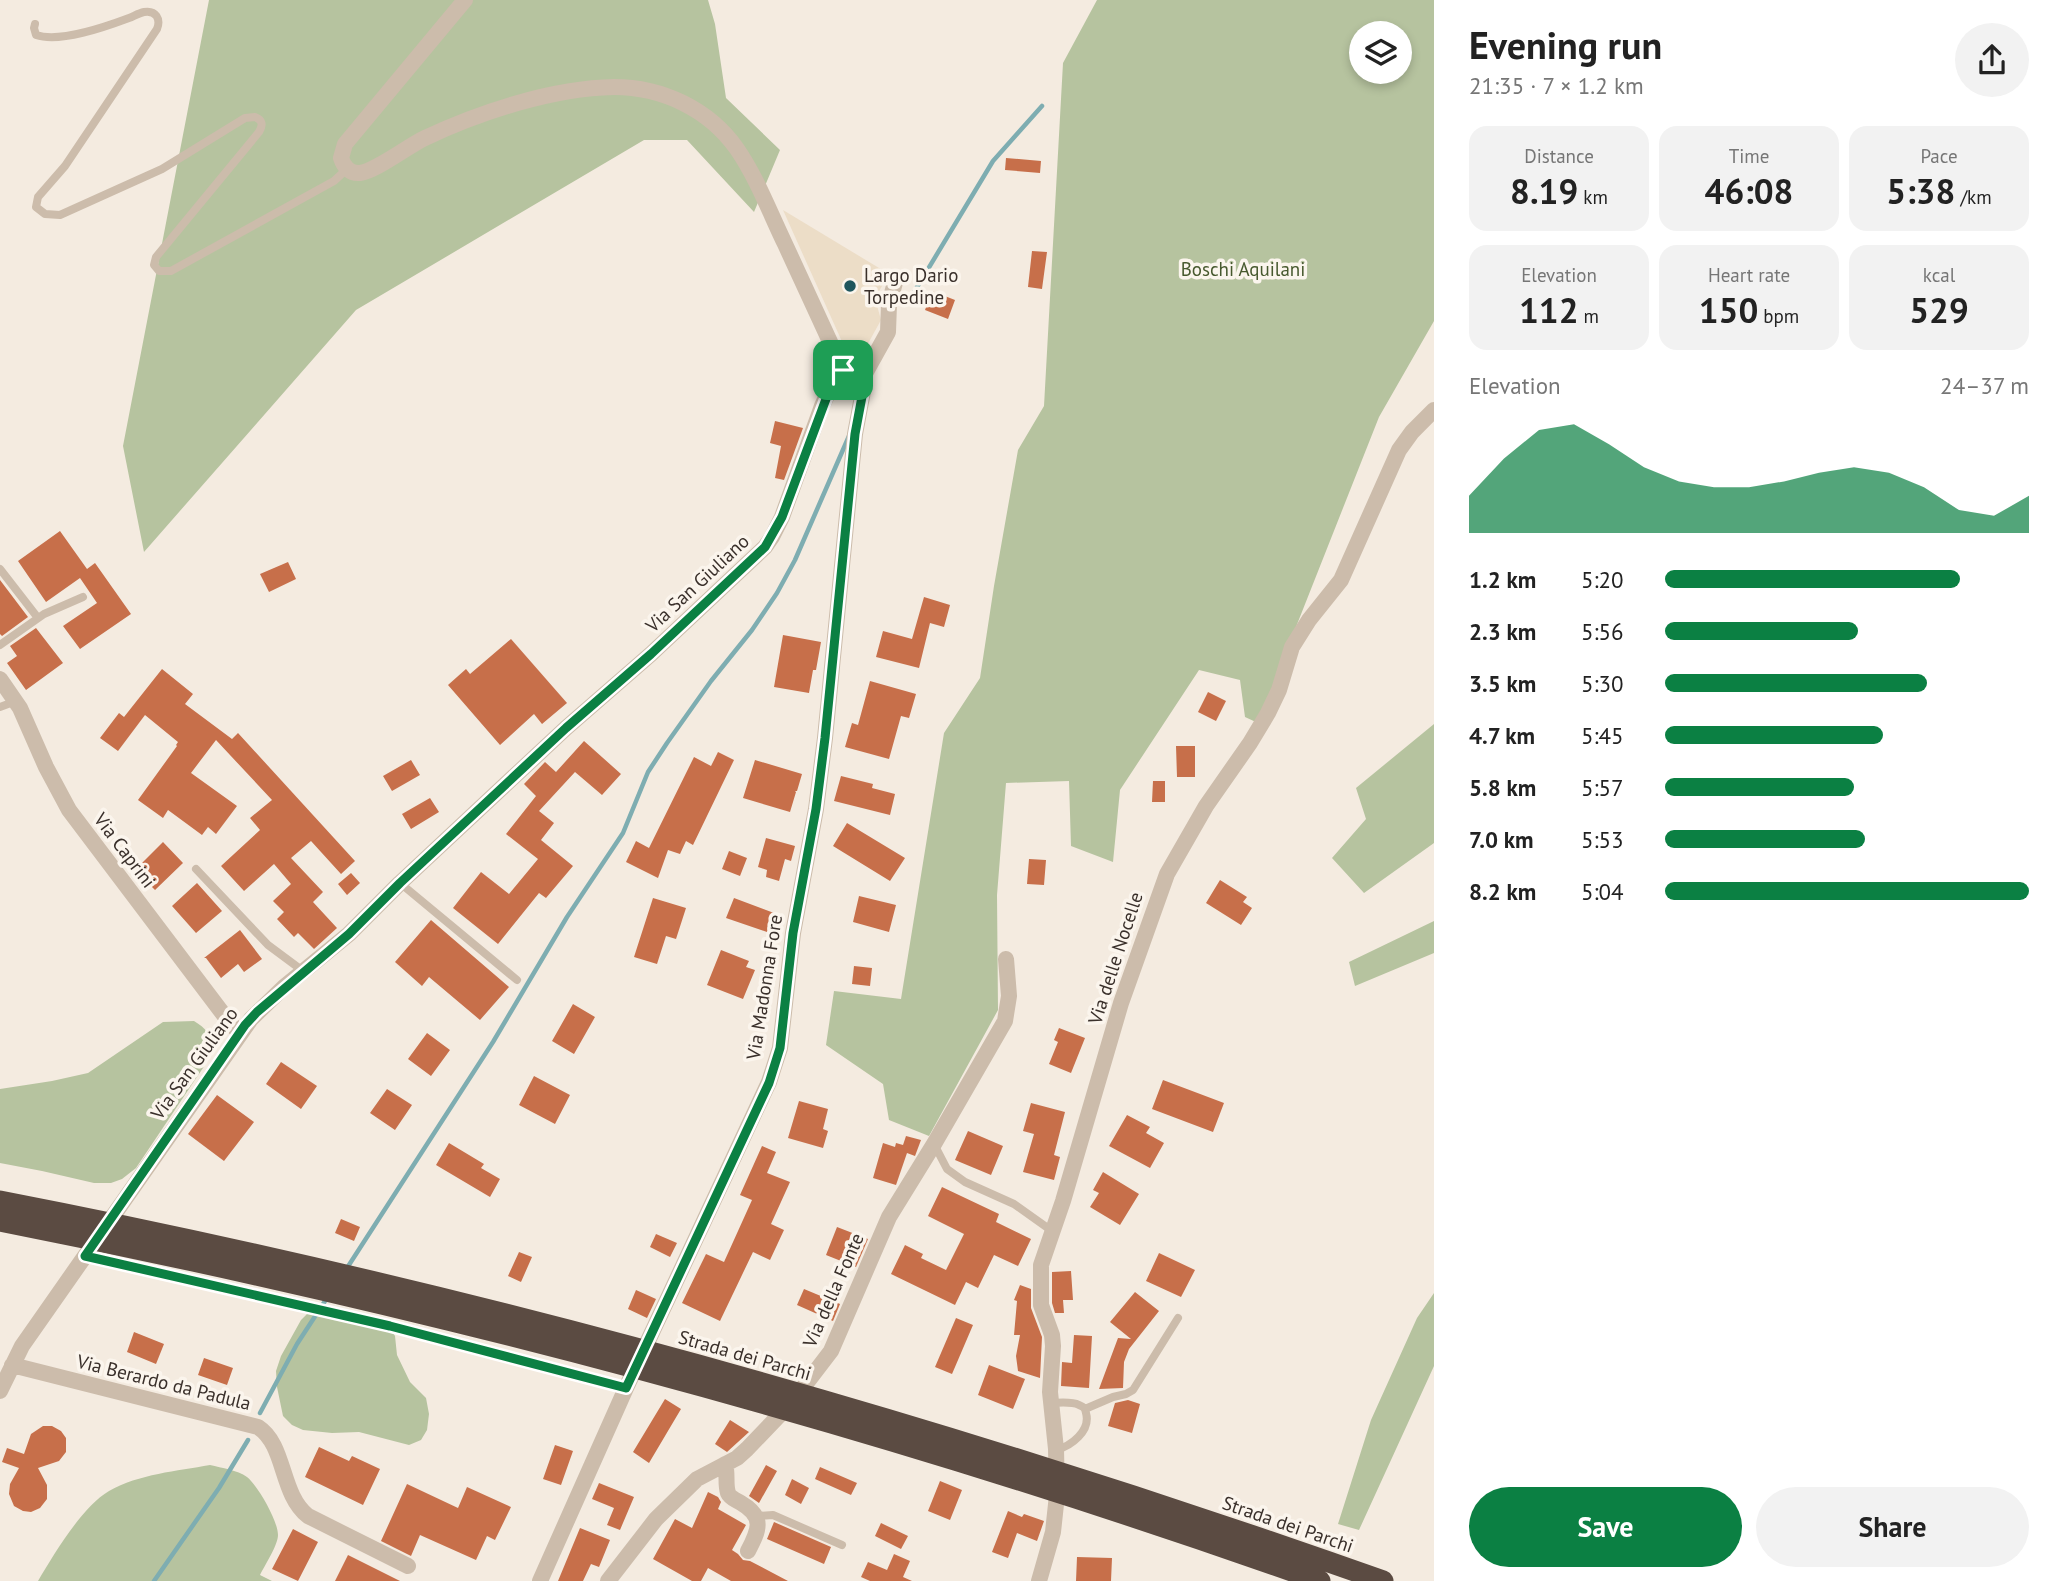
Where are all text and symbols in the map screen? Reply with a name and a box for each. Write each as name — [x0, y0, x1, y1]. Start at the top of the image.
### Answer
text: Evening run — [1469, 20, 1662, 69]
map controls — [1349, 21, 1412, 84]
button: layers — [1349, 21, 1412, 84]
button: share — [1955, 23, 2029, 97]
text: 21:35 · 7 × 1.2 km — [1469, 71, 1644, 100]
text: Distance — [1524, 144, 1594, 168]
text: Time — [1729, 144, 1769, 168]
text: Pace — [1920, 144, 1958, 168]
text: 8.19 — [1510, 168, 1578, 214]
text: 46:08 — [1705, 168, 1793, 214]
text: 5:38 — [1886, 168, 1955, 214]
text: km — [1578, 185, 1608, 209]
text: /km — [1955, 185, 1992, 209]
park label: Boschi Aquilani — [1181, 257, 1305, 281]
place label: Largo Dario Torpedine — [864, 263, 958, 309]
text: Elevation — [1521, 263, 1597, 287]
text: Heart rate — [1708, 263, 1790, 287]
text: kcal — [1923, 263, 1955, 287]
marker: Largo Dario Torpedine — [842, 278, 858, 294]
text: 112 — [1519, 287, 1579, 333]
text: 150 — [1699, 287, 1758, 333]
text: 529 — [1909, 287, 1969, 333]
text: m — [1579, 304, 1599, 328]
text: bpm — [1758, 304, 1799, 328]
pin — [813, 340, 873, 400]
icon: arrive — [824, 351, 862, 389]
text: Elevation — [1469, 371, 1561, 400]
text: 24–37 m — [1940, 371, 2029, 400]
street label: Via San Giuliano — [639, 529, 754, 638]
text: 1.2 km — [1469, 565, 1536, 594]
text: 5:20 — [1581, 565, 1624, 594]
text: 2.3 km — [1469, 617, 1536, 646]
text: 5:56 — [1581, 617, 1624, 646]
text: 3.5 km — [1469, 669, 1536, 698]
text: 5:30 — [1581, 669, 1624, 698]
text: 4.7 km — [1469, 721, 1535, 750]
text: 5:45 — [1581, 721, 1624, 750]
text: 5.8 km — [1469, 773, 1536, 802]
text: 5:57 — [1581, 773, 1624, 802]
street label: Via Caprini — [88, 807, 161, 892]
text: 7.0 km — [1469, 825, 1534, 854]
text: 5:53 — [1581, 825, 1624, 854]
text: 8.2 km — [1469, 877, 1536, 906]
text: 5:04 — [1581, 877, 1624, 906]
street label: Via delle Nocelle — [1082, 889, 1148, 1028]
street label: Via Madonna Fore — [741, 913, 787, 1062]
street label: Via San Giuliano — [145, 1002, 243, 1125]
street label: Via della Fonte — [797, 1229, 869, 1352]
street label: Strada dei Parchi — [676, 1325, 814, 1385]
street label: Via Berardo da Padula — [74, 1349, 254, 1415]
button: Save — [1469, 1487, 1742, 1567]
button: Share — [1756, 1487, 2029, 1567]
street label: Strada dei Parchi — [1219, 1490, 1357, 1558]

